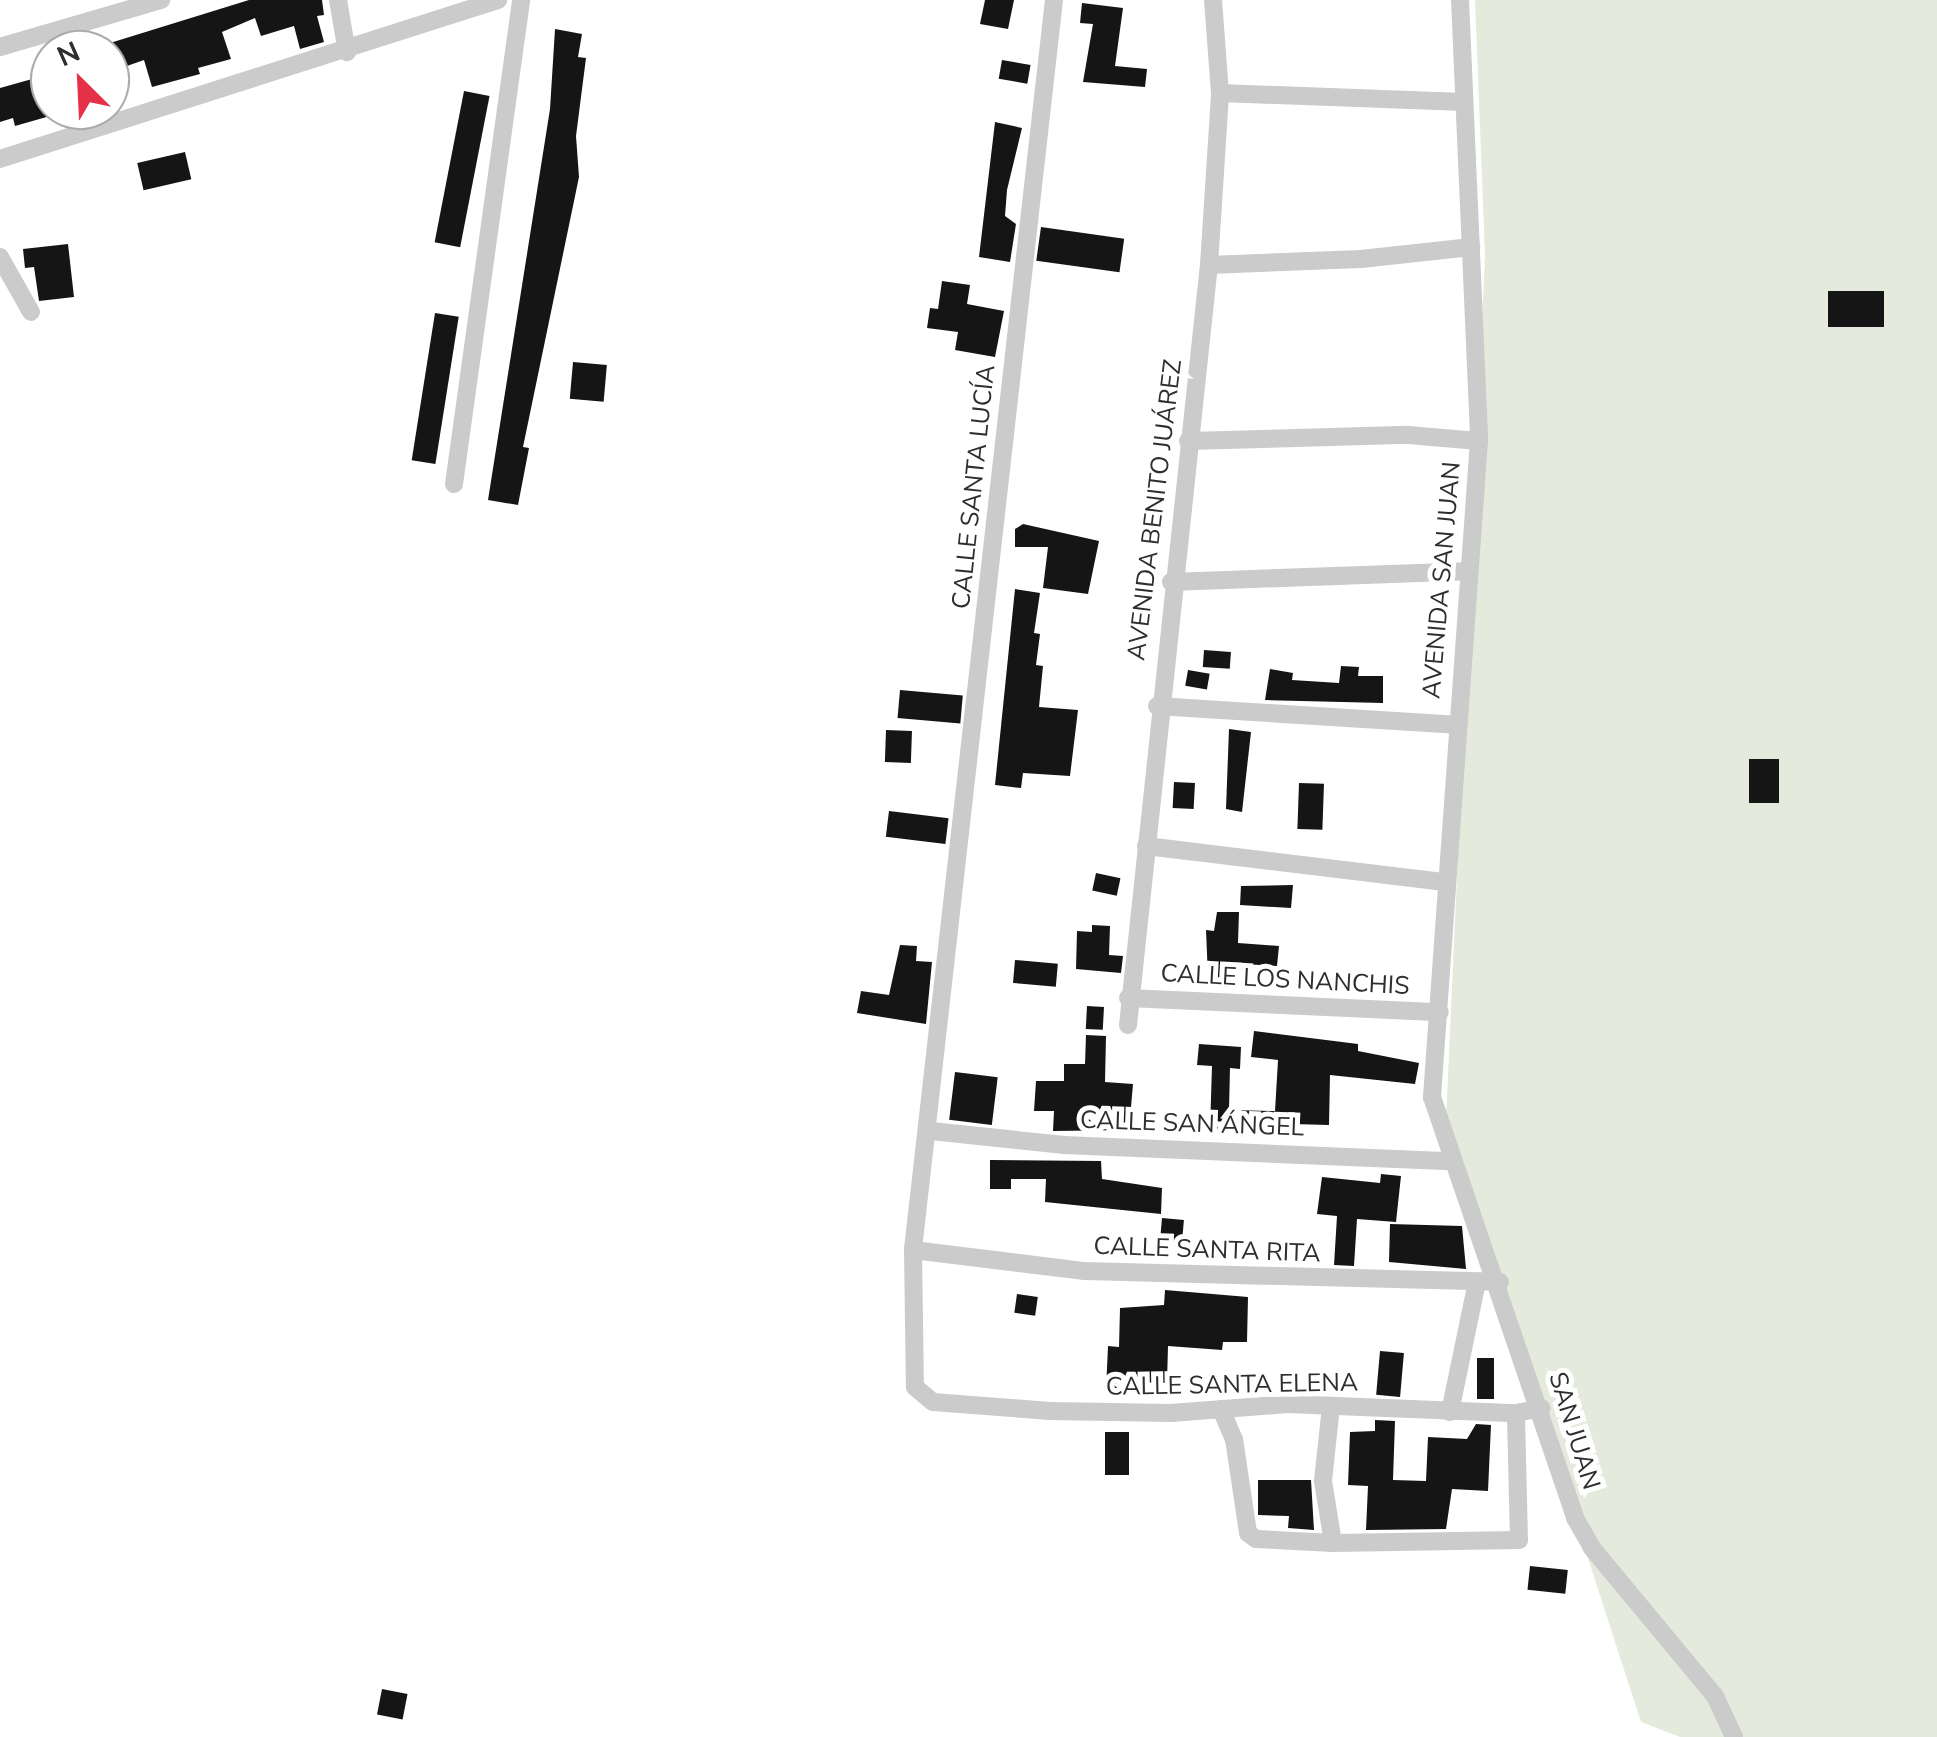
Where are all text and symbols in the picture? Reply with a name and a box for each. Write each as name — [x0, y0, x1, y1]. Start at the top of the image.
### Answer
north arrow — [30, 30, 130, 130]
text: N — [51, 33, 86, 76]
street label: AVENIDA BENITO JUÁREZ — [1122, 358, 1188, 662]
street label: CALLE SANTA LUCÍA — [946, 364, 1002, 610]
street label: AVENIDA SAN JUAN — [1417, 460, 1467, 700]
street label: CALLE LOS NANCHIS — [1160, 958, 1410, 1002]
street label: CALLE SAN ÁNGEL — [1079, 1105, 1305, 1143]
street label: CALLE SANTA RITA — [1093, 1231, 1321, 1269]
street label: CALLE SANTA ELENA — [1106, 1368, 1358, 1402]
street label: SAN JUAN — [1542, 1369, 1606, 1493]

